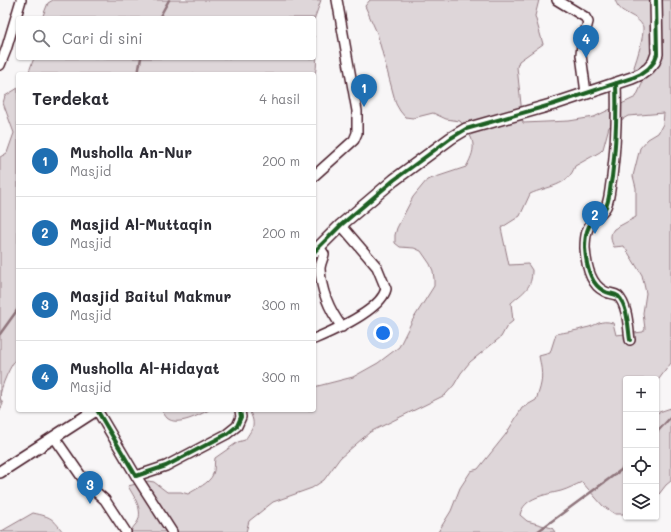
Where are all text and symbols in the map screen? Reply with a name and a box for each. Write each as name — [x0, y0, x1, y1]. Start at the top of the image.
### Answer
search box — [16, 16, 316, 60]
pin: 4 — [573, 25, 599, 58]
icon: search — [30, 27, 52, 49]
text: Cari di sini — [62, 28, 143, 48]
pin: 1 — [351, 74, 377, 107]
text: Terdekat — [32, 87, 109, 109]
text: 4 hasil — [259, 90, 300, 107]
text: Musholla An-Nur — [70, 142, 192, 162]
text: 1 — [42, 152, 48, 169]
text: 200 m — [262, 152, 300, 169]
text: Masjid — [70, 162, 111, 179]
pin: 2 — [582, 201, 608, 234]
text: Masjid Al-Muttaqin — [70, 214, 212, 234]
text: 2 — [41, 224, 49, 241]
text: 200 m — [262, 224, 300, 241]
text: Masjid — [70, 234, 111, 251]
text: Masjid Baitul Makmur — [70, 286, 231, 306]
text: 3 — [41, 296, 49, 313]
text: 300 m — [262, 296, 300, 313]
text: Masjid — [70, 306, 111, 323]
your location — [373, 323, 393, 343]
text: Musholla Al-Hidayat — [70, 358, 220, 378]
text: 4 — [41, 368, 49, 385]
text: 300 m — [262, 368, 300, 385]
map controls — [623, 376, 659, 520]
button: + — [623, 376, 659, 412]
text: Masjid — [70, 378, 111, 395]
button: − — [623, 412, 659, 448]
button: locate — [623, 448, 659, 484]
pin: 3 — [77, 471, 103, 504]
button: layers — [623, 484, 659, 520]

